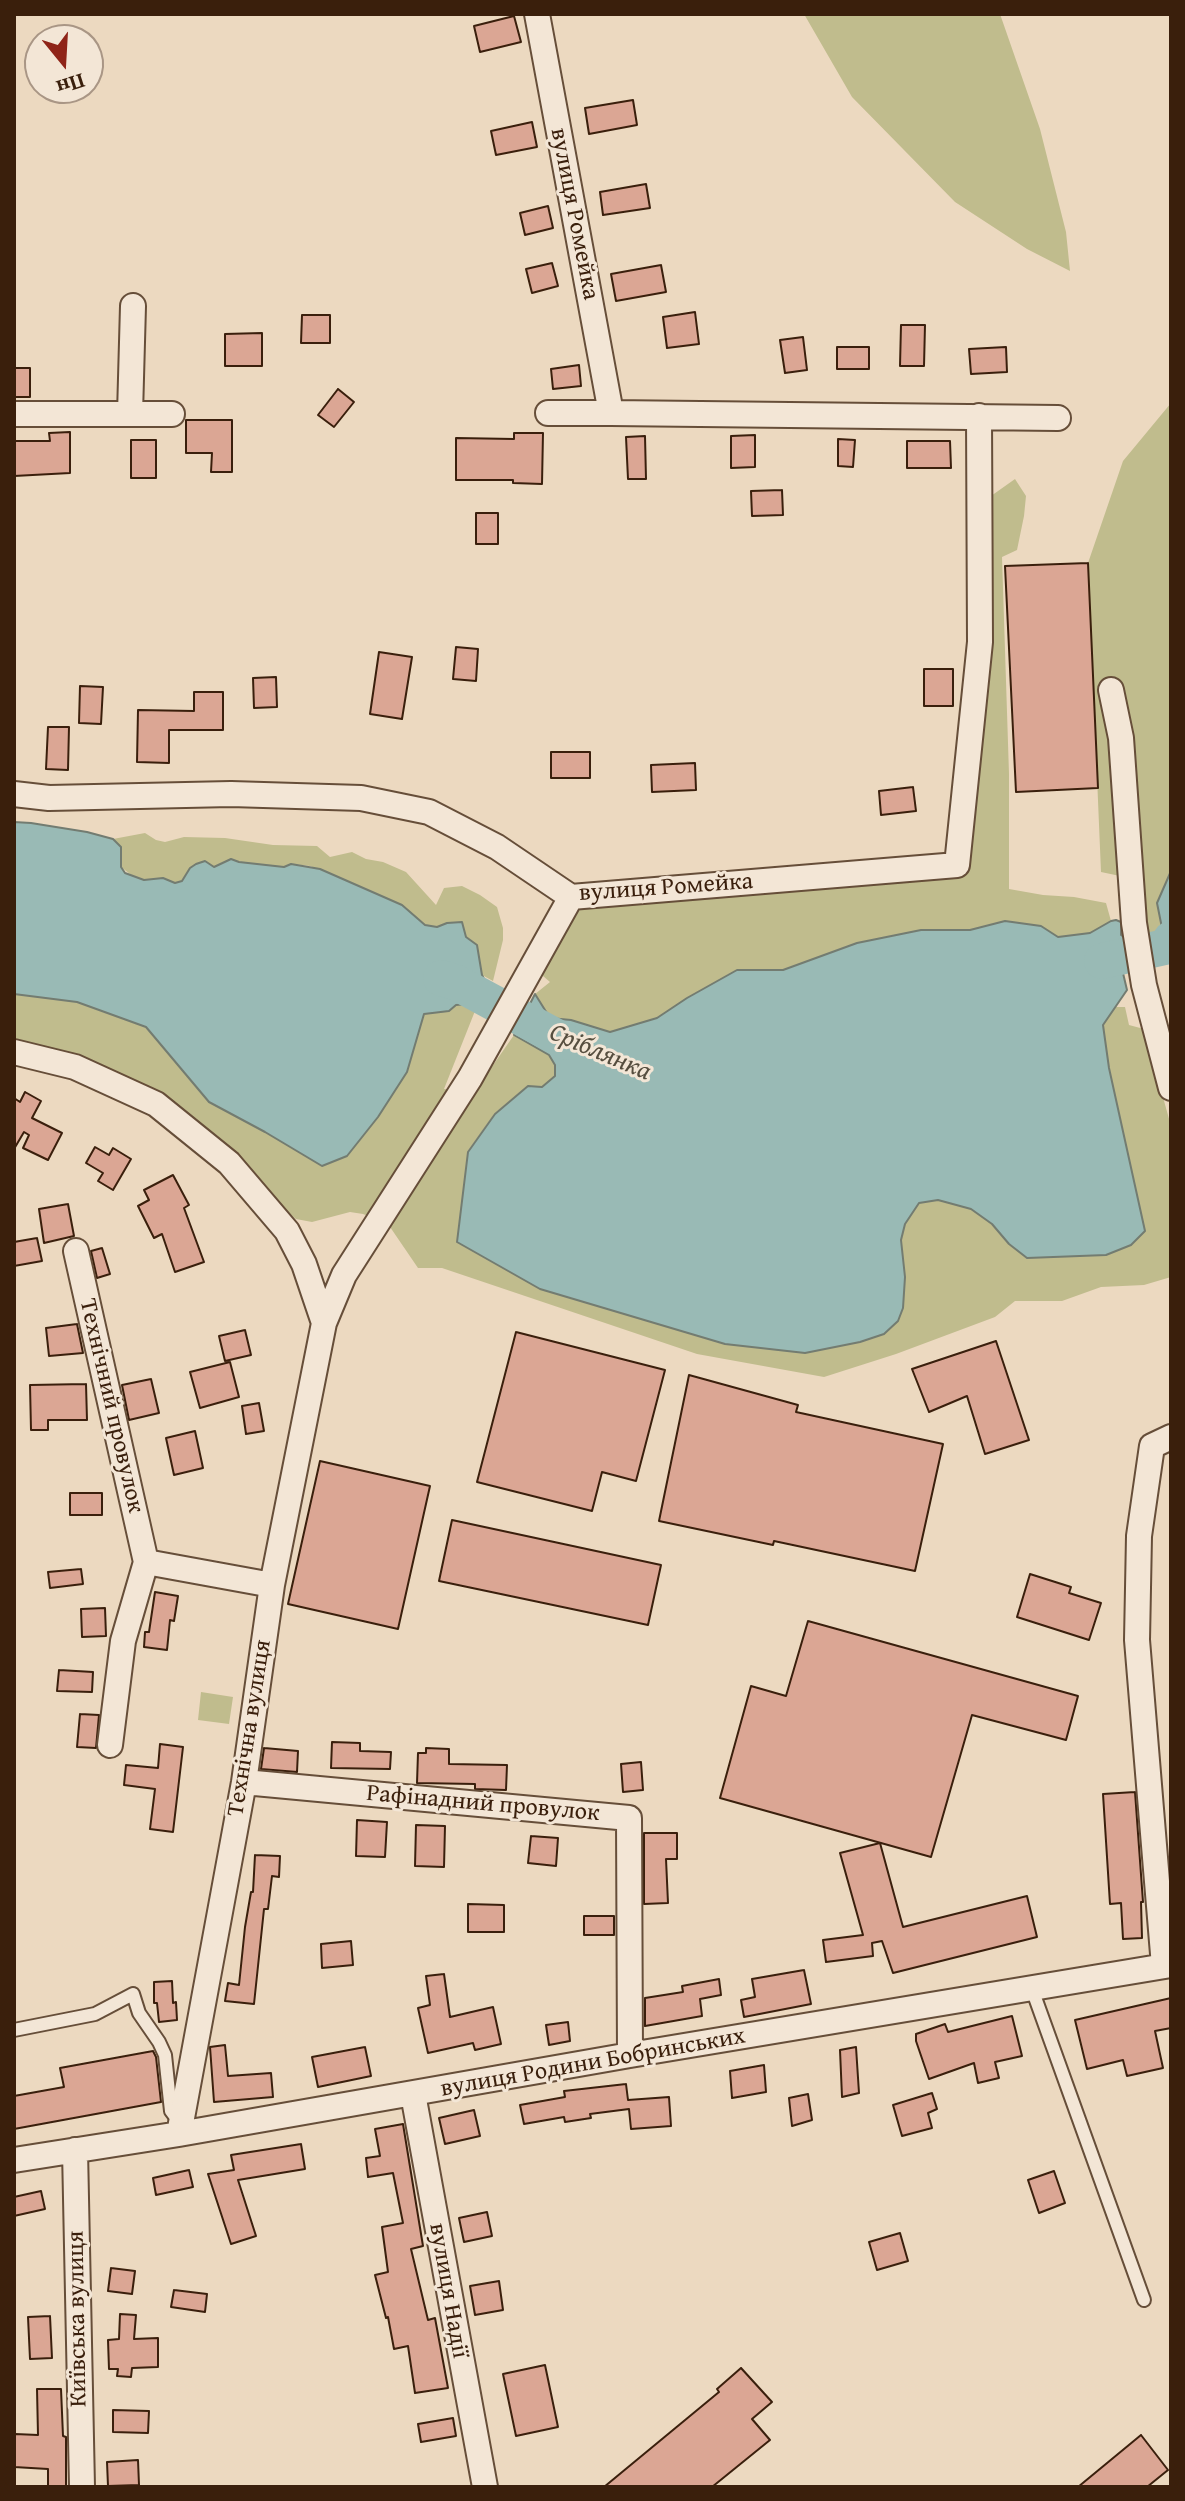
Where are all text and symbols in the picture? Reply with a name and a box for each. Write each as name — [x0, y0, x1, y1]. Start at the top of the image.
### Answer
north arrow — [24, 24, 104, 104]
text: Пн — [52, 65, 89, 105]
street label: вулиця Ромейка — [543, 126, 605, 302]
street label: вулиця Ромейка — [578, 868, 754, 908]
water label: Сріблянка — [544, 1018, 656, 1088]
street label: Технічний провулок — [72, 1296, 150, 1516]
street label: Технічна вулиця — [222, 1638, 278, 1818]
street label: Рафінадний провулок — [365, 1779, 601, 1829]
street label: вулиця Родини Бобринських — [438, 2022, 748, 2104]
street label: вулиця Надії — [422, 2221, 474, 2361]
street label: Київська вулиця — [62, 2231, 94, 2407]

